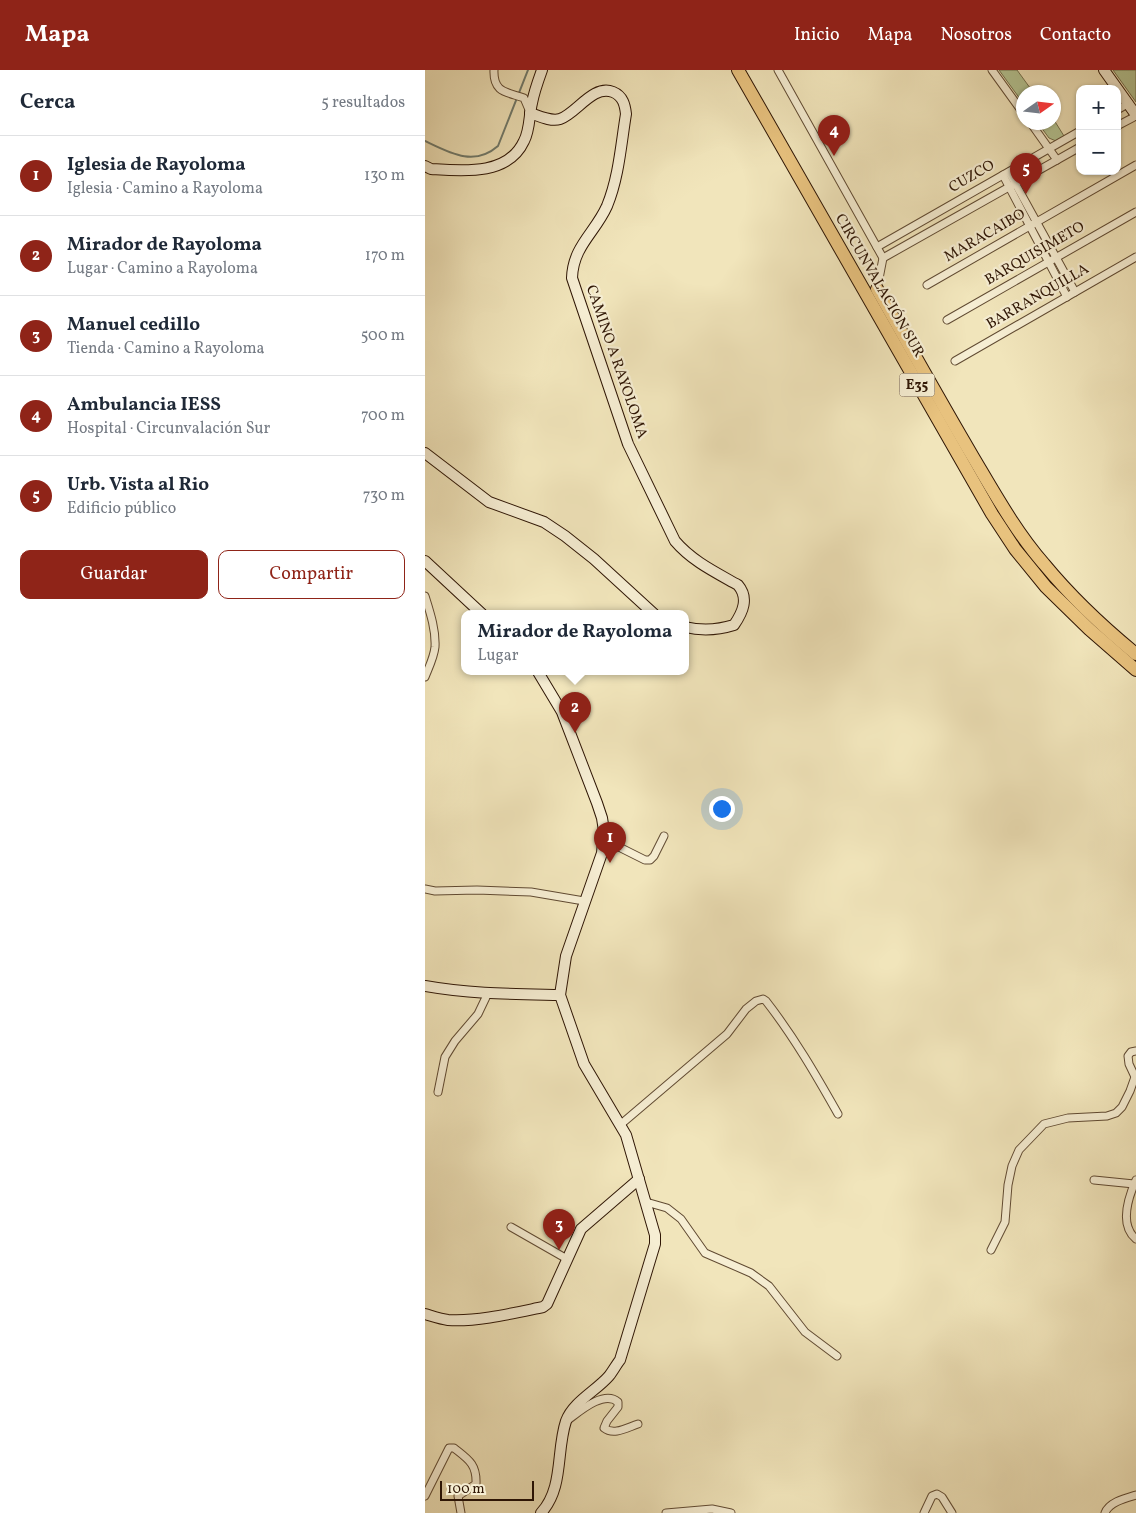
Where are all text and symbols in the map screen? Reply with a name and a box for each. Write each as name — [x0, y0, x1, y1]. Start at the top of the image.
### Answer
text: Mapa — [25, 18, 90, 52]
text: Inicio — [794, 23, 840, 48]
text: Mapa — [868, 23, 913, 48]
text: Nosotros — [941, 23, 1012, 48]
text: Contacto — [1040, 23, 1111, 48]
north arrow — [1016, 85, 1061, 130]
map controls — [1076, 85, 1121, 175]
button: + — [1076, 85, 1121, 130]
text: Cerca — [20, 88, 75, 117]
text: 5 resultados — [321, 92, 405, 114]
pin: 4 — [818, 115, 850, 156]
button: − — [1076, 130, 1121, 175]
text: Iglesia de Rayoloma — [67, 152, 246, 178]
pin: 5 — [1010, 153, 1042, 194]
street label: CUZCO — [945, 155, 999, 199]
text: 1 — [33, 165, 39, 187]
text: 130 m — [364, 165, 405, 187]
text: Iglesia · Camino a Rayoloma — [67, 178, 263, 200]
street label: MARACAIBO — [940, 204, 1030, 268]
street label: CIRCUNVALACIÓN SUR — [829, 210, 929, 362]
street label: BARQUISIMETO — [981, 217, 1089, 291]
text: Mirador de Rayoloma — [67, 232, 262, 258]
text: 2 — [32, 245, 40, 267]
text: 170 m — [365, 245, 405, 267]
text: Lugar · Camino a Rayoloma — [67, 258, 258, 280]
street label: BARRANQUILLA — [983, 259, 1094, 335]
street label: CAMINO A RAYOLOMA — [580, 282, 652, 442]
text: Manuel cedillo — [67, 312, 200, 338]
text: 3 — [32, 325, 40, 347]
text: 500 m — [361, 325, 405, 347]
text: Tienda · Camino a Rayoloma — [67, 338, 265, 360]
road number: E35 — [899, 374, 935, 396]
text: Ambulancia IESS — [67, 392, 221, 418]
text: 4 — [31, 405, 41, 427]
text: 700 m — [361, 405, 405, 427]
text: Hospital · Circunvalación Sur — [67, 418, 270, 440]
text: Urb. Vista al Rio — [67, 472, 209, 498]
text: 5 — [32, 485, 40, 507]
text: 730 m — [363, 485, 405, 507]
text: Edificio público — [67, 498, 176, 520]
button: Guardar — [20, 550, 208, 599]
button: Compartir — [218, 550, 405, 599]
popup — [461, 610, 689, 675]
text: Mirador de Rayoloma — [478, 619, 672, 645]
text: Lugar — [478, 645, 518, 667]
pin: 2 — [559, 692, 591, 733]
your location — [709, 796, 735, 822]
pin: 1 — [594, 822, 626, 863]
pin: 3 — [543, 1209, 575, 1250]
scale bar — [440, 1478, 534, 1501]
text: 100 m — [447, 1480, 485, 1499]

